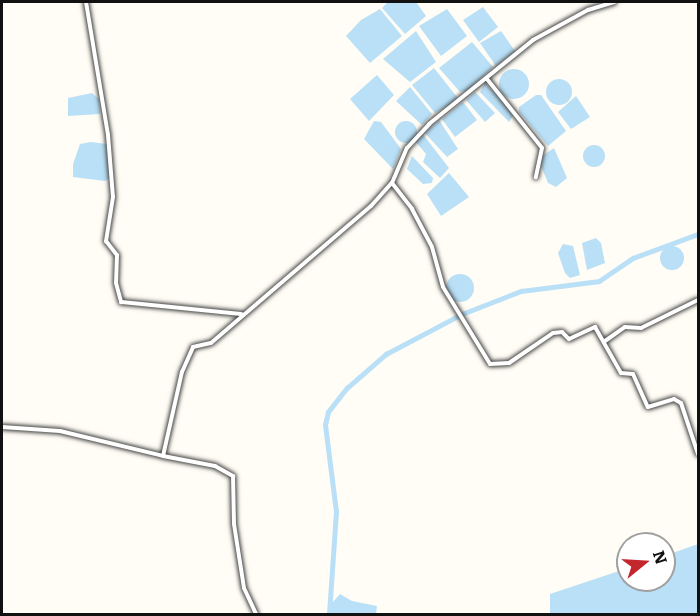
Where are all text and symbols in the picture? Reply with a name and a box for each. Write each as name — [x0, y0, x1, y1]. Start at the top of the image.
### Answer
north arrow — [616, 532, 676, 592]
text: N — [648, 547, 675, 567]

